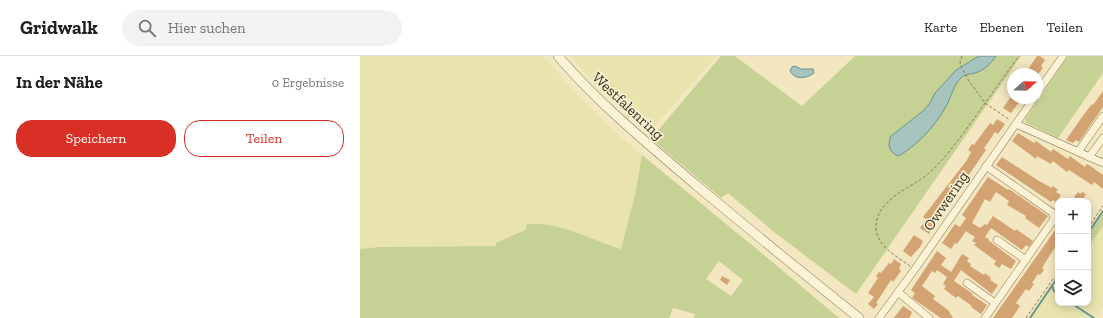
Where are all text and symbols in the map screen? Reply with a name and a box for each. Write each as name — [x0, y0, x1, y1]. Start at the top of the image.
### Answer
search box — [122, 10, 402, 46]
text: Gridwalk — [20, 16, 98, 39]
icon: search — [136, 17, 158, 39]
text: Hier suchen — [168, 19, 246, 37]
text: Karte — [924, 19, 957, 36]
text: Ebenen — [979, 19, 1024, 36]
text: Teilen — [1046, 19, 1083, 36]
street label: Westfalenring — [588, 68, 668, 144]
north arrow — [1007, 68, 1043, 104]
text: In der Nähe — [16, 72, 103, 92]
text: 0 Ergebnisse — [272, 75, 344, 90]
button: Speichern — [16, 120, 176, 157]
button: Teilen — [184, 120, 344, 157]
street label: Owwering — [919, 168, 973, 234]
map controls — [1055, 198, 1091, 306]
button: + — [1055, 198, 1091, 234]
button: − — [1055, 234, 1091, 270]
button: layers — [1055, 270, 1091, 306]

